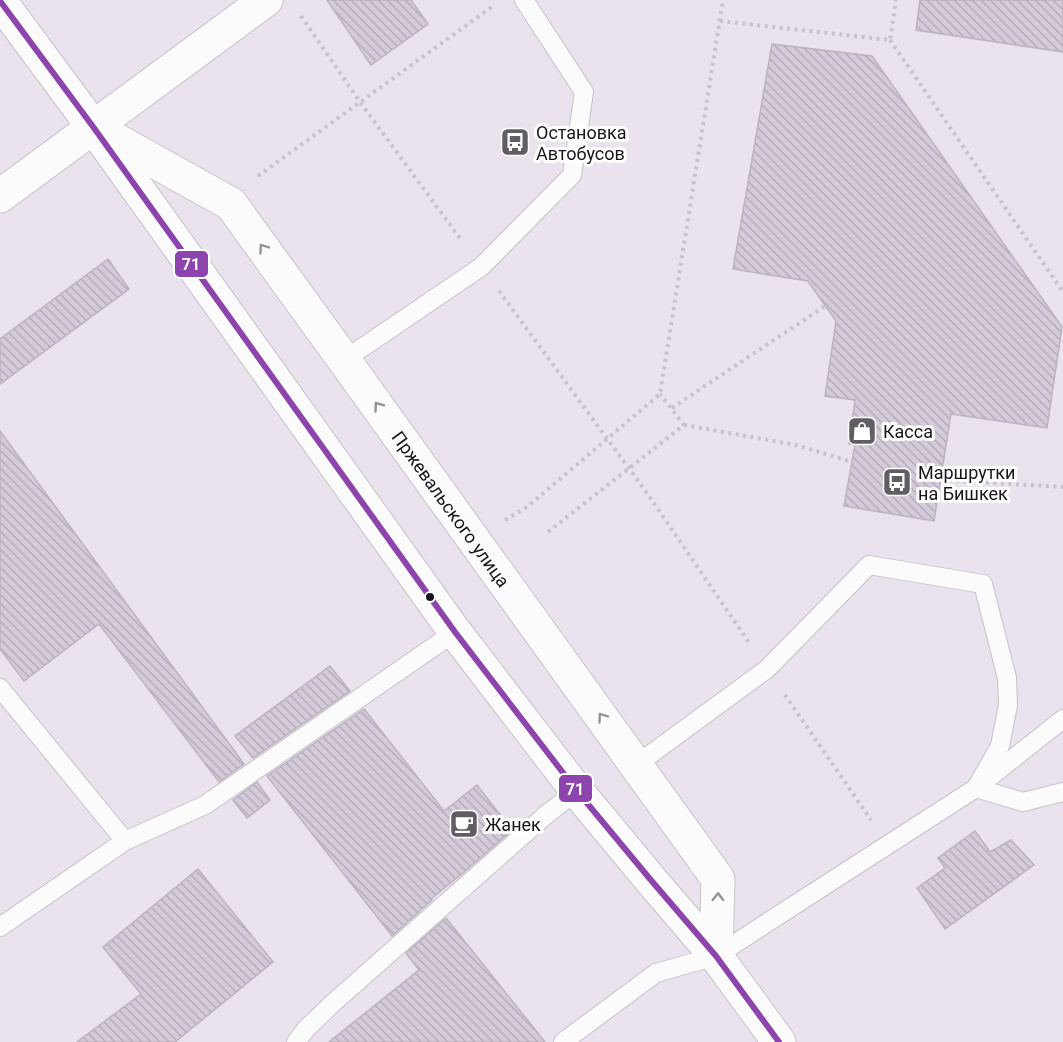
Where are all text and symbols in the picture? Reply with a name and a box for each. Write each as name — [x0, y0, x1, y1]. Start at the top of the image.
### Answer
place label: Остановка Автобусов — [536, 122, 627, 164]
bus stop icon: Остановка Автобусов — [499, 126, 531, 158]
one-way arrow — [259, 244, 270, 255]
line badge: 71 — [174, 250, 209, 278]
text: 71 — [182, 255, 200, 274]
one-way arrow — [374, 401, 385, 412]
shop icon: Касса — [846, 415, 878, 447]
place label: Касса — [883, 421, 933, 442]
street label: Пржевальского улица — [388, 427, 514, 591]
place label: Маршрутки на Бишкек — [918, 462, 1015, 504]
bus stop icon: Маршрутки на Бишкек — [881, 466, 913, 498]
unlabelled marker — [424, 591, 436, 603]
one-way arrow — [598, 713, 609, 724]
line badge: 71 — [558, 774, 593, 803]
text: 71 — [566, 780, 584, 799]
cafe icon: Жанек — [448, 808, 480, 840]
place label: Жанек — [485, 814, 541, 835]
one-way arrow — [712, 893, 724, 902]

